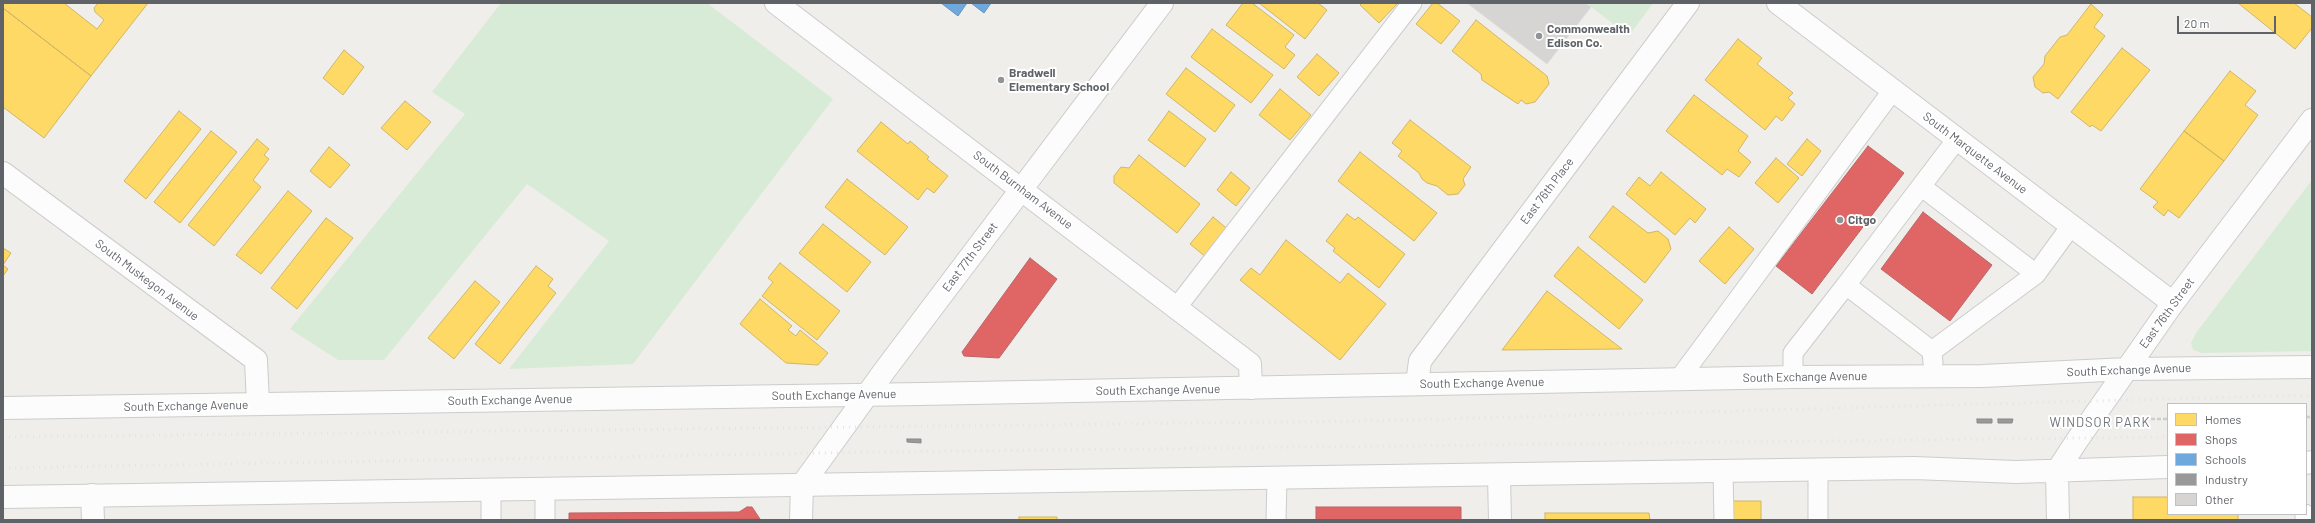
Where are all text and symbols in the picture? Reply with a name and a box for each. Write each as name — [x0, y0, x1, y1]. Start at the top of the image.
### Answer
scale bar — [2179, 8, 2278, 34]
text: 20 m — [2184, 16, 2210, 30]
place label: Commonwealth Edison Co. — [1547, 22, 1630, 50]
marker: Commonwealth Edison Co. — [1534, 31, 1544, 41]
place label: Bradwell Elementary School — [1009, 66, 1109, 94]
marker: Bradwell Elementary School — [996, 75, 1006, 85]
street label: South Marquette Avenue — [1920, 109, 2030, 197]
street label: South Burnham Avenue — [970, 148, 1076, 232]
street label: East 76th Place — [1517, 155, 1577, 227]
place label: Citgo — [1848, 213, 1876, 227]
marker: Citgo — [1835, 215, 1845, 225]
street label: East 77th Street — [939, 219, 1001, 295]
street label: South Muskegon Avenue — [92, 236, 202, 324]
street label: East 76th Street — [2137, 275, 2197, 351]
street label: South Exchange Avenue — [2066, 361, 2192, 379]
street label: South Exchange Avenue — [1743, 369, 1867, 385]
street label: South Exchange Avenue — [1420, 375, 1544, 391]
street label: South Exchange Avenue — [1096, 382, 1220, 398]
street label: South Exchange Avenue — [772, 387, 896, 403]
street label: South Exchange Avenue — [448, 392, 572, 408]
street label: South Exchange Avenue — [124, 398, 248, 414]
legend — [2167, 403, 2307, 515]
text: Homes — [2205, 412, 2241, 426]
district label: WINDSOR PARK — [2050, 415, 2150, 431]
text: Shops — [2205, 432, 2237, 446]
text: Schools — [2205, 452, 2246, 466]
text: Industry — [2205, 472, 2248, 486]
text: Other — [2205, 492, 2234, 506]

